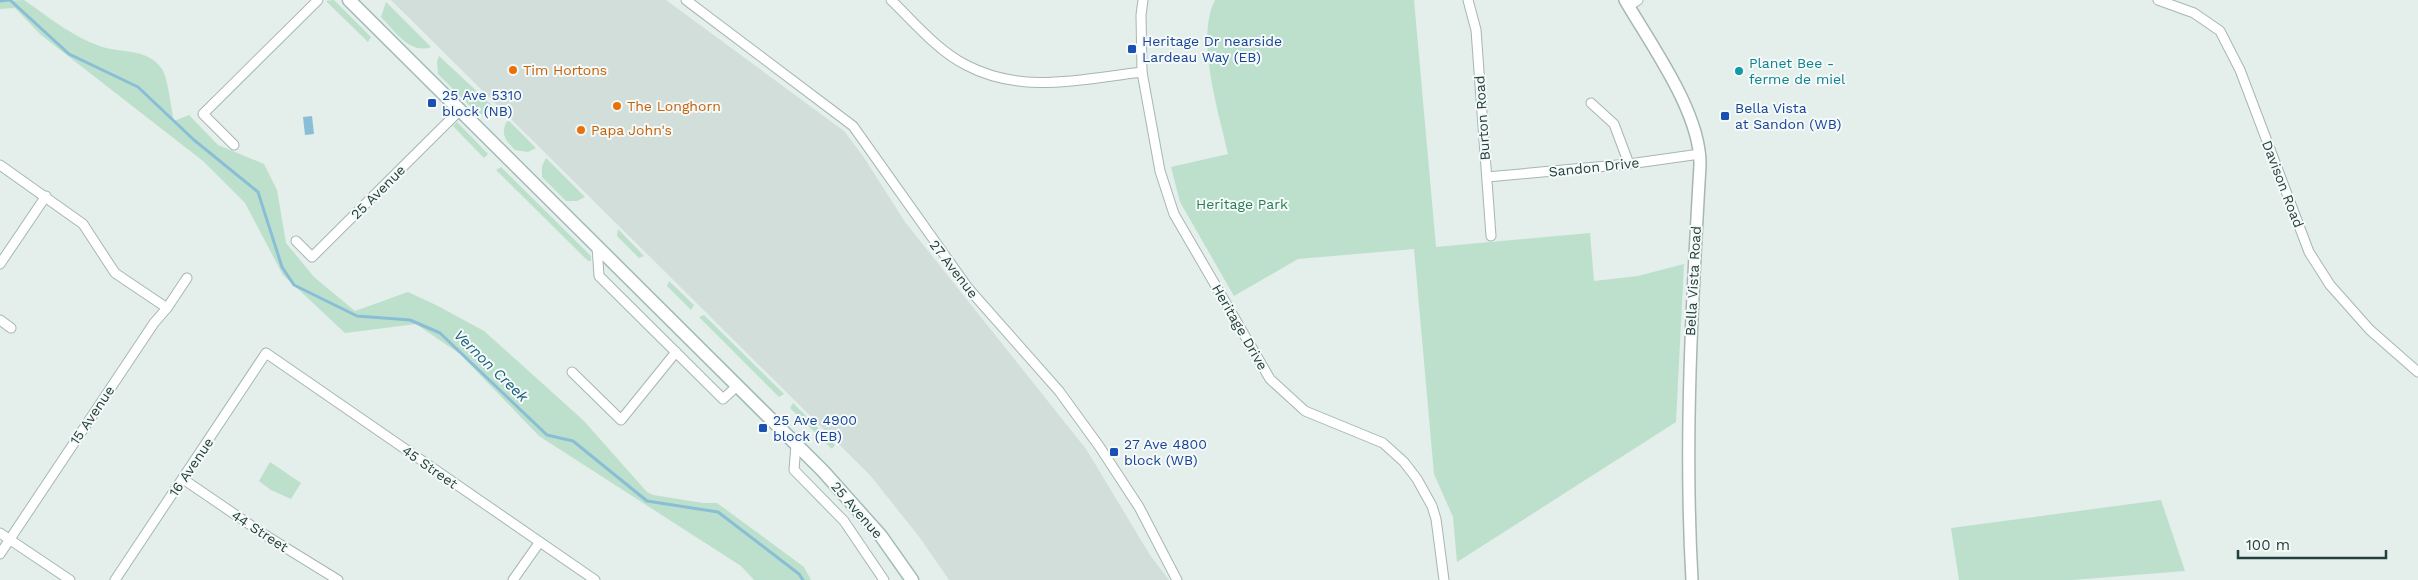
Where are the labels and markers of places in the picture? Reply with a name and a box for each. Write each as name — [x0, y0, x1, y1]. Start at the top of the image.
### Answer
place label: Heritage Dr nearside Lardeau Way (EB) — [1142, 33, 1282, 65]
marker: Heritage Dr nearside Lardeau Way (EB) — [1126, 43, 1138, 55]
place label: Planet Bee - ferme de miel — [1749, 55, 1846, 87]
place label: Tim Hortons — [523, 62, 607, 78]
marker: Tim Hortons — [507, 64, 519, 76]
marker: Planet Bee - ferme de miel — [1733, 65, 1745, 77]
place label: 25 Ave 5310 block (NB) — [442, 87, 522, 119]
marker: 25 Ave 5310 block (NB) — [426, 97, 438, 109]
place label: The Longhorn — [627, 98, 721, 114]
marker: The Longhorn — [611, 100, 623, 112]
place label: Bella Vista at Sandon (WB) — [1735, 100, 1841, 132]
marker: Bella Vista at Sandon (WB) — [1719, 110, 1731, 122]
place label: Papa John's — [591, 122, 672, 138]
marker: Papa John's — [575, 124, 587, 136]
place label: 25 Ave 4900 block (EB) — [773, 412, 857, 444]
marker: 25 Ave 4900 block (EB) — [757, 422, 769, 434]
place label: 27 Ave 4800 block (WB) — [1124, 436, 1207, 468]
marker: 27 Ave 4800 block (WB) — [1108, 446, 1120, 458]

